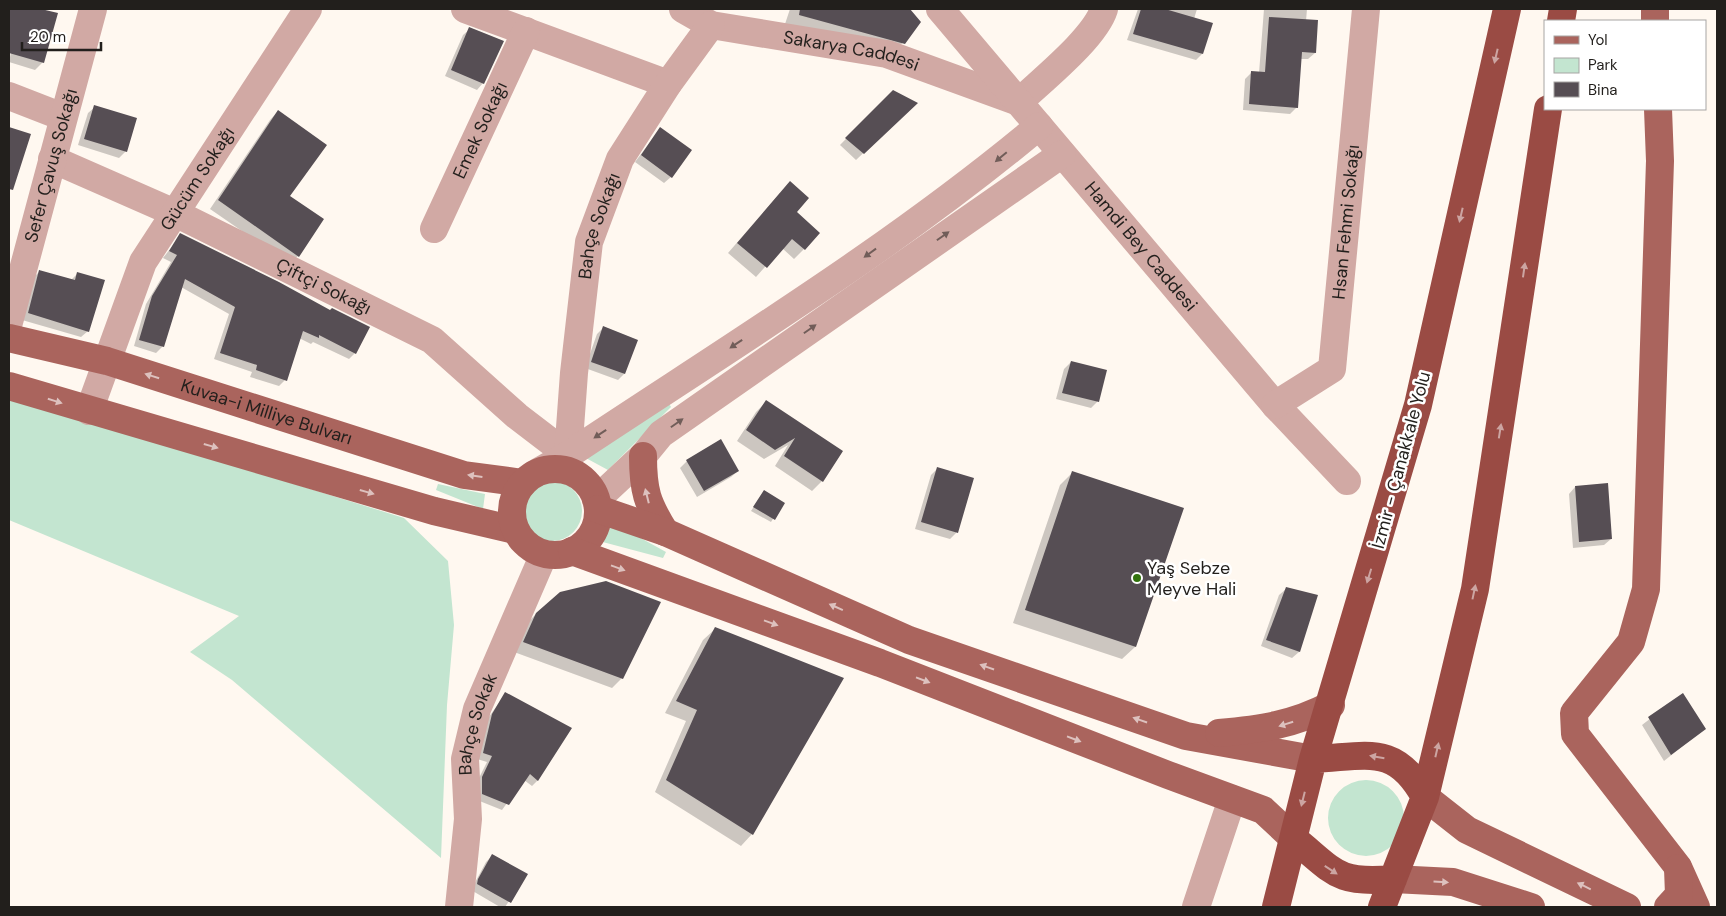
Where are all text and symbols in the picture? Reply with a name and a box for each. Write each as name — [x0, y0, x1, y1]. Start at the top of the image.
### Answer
scale bar — [22, 20, 101, 52]
legend — [1544, 20, 1706, 110]
street label: Sakarya Caddesi — [781, 25, 923, 77]
text: 20 m — [30, 27, 66, 47]
text: Yol — [1588, 30, 1608, 50]
one-way arrow — [1492, 49, 1500, 64]
text: Park — [1588, 55, 1618, 75]
street label: Emek Sokağı — [447, 78, 513, 183]
text: Bina — [1588, 80, 1617, 100]
street label: Sefer Çavuş Sokağı — [19, 86, 83, 245]
street label: Gücüm Sokağı — [155, 122, 240, 235]
street label: Hsan Fehmi Sokağı — [1327, 144, 1365, 300]
one-way arrow — [996, 151, 1008, 163]
street label: Bahçe Sokağı — [573, 169, 626, 280]
street label: Hamdi Bey Caddesi — [1079, 176, 1203, 316]
one-way arrow — [1457, 207, 1465, 222]
one-way arrow — [937, 231, 950, 241]
one-way arrow — [863, 248, 877, 258]
street label: Çiftçi Sokağı — [272, 253, 375, 320]
one-way arrow — [1521, 262, 1529, 278]
one-way arrow — [803, 324, 817, 334]
one-way arrow — [729, 339, 742, 349]
street label: İzmir - Çanakkale Yolu — [1366, 369, 1436, 551]
one-way arrow — [145, 371, 160, 379]
street label: Kuvaa-i Milliye Bulvarı — [178, 373, 355, 451]
one-way arrow — [48, 397, 63, 405]
one-way arrow — [671, 418, 684, 428]
one-way arrow — [1497, 423, 1505, 439]
one-way arrow — [594, 429, 607, 439]
one-way arrow — [204, 443, 219, 451]
one-way arrow — [466, 472, 482, 480]
one-way arrow — [360, 488, 375, 496]
one-way arrow — [642, 489, 650, 504]
place label: Yaş Sebze Meyve Hali — [1147, 556, 1236, 601]
one-way arrow — [611, 564, 626, 572]
one-way arrow — [1365, 568, 1373, 583]
marker: Yaş Sebze Meyve Hali — [1131, 572, 1143, 584]
one-way arrow — [1470, 584, 1478, 599]
one-way arrow — [829, 603, 843, 611]
one-way arrow — [763, 620, 778, 627]
one-way arrow — [979, 663, 994, 670]
street label: Bahçe Sokak — [453, 670, 503, 776]
one-way arrow — [916, 676, 930, 684]
one-way arrow — [1132, 716, 1147, 724]
one-way arrow — [1278, 720, 1293, 728]
one-way arrow — [1067, 736, 1082, 743]
one-way arrow — [1433, 742, 1441, 757]
one-way arrow — [1368, 752, 1384, 760]
one-way arrow — [1299, 791, 1307, 806]
one-way arrow — [1324, 865, 1338, 874]
one-way arrow — [1433, 878, 1449, 886]
one-way arrow — [1576, 882, 1591, 890]

